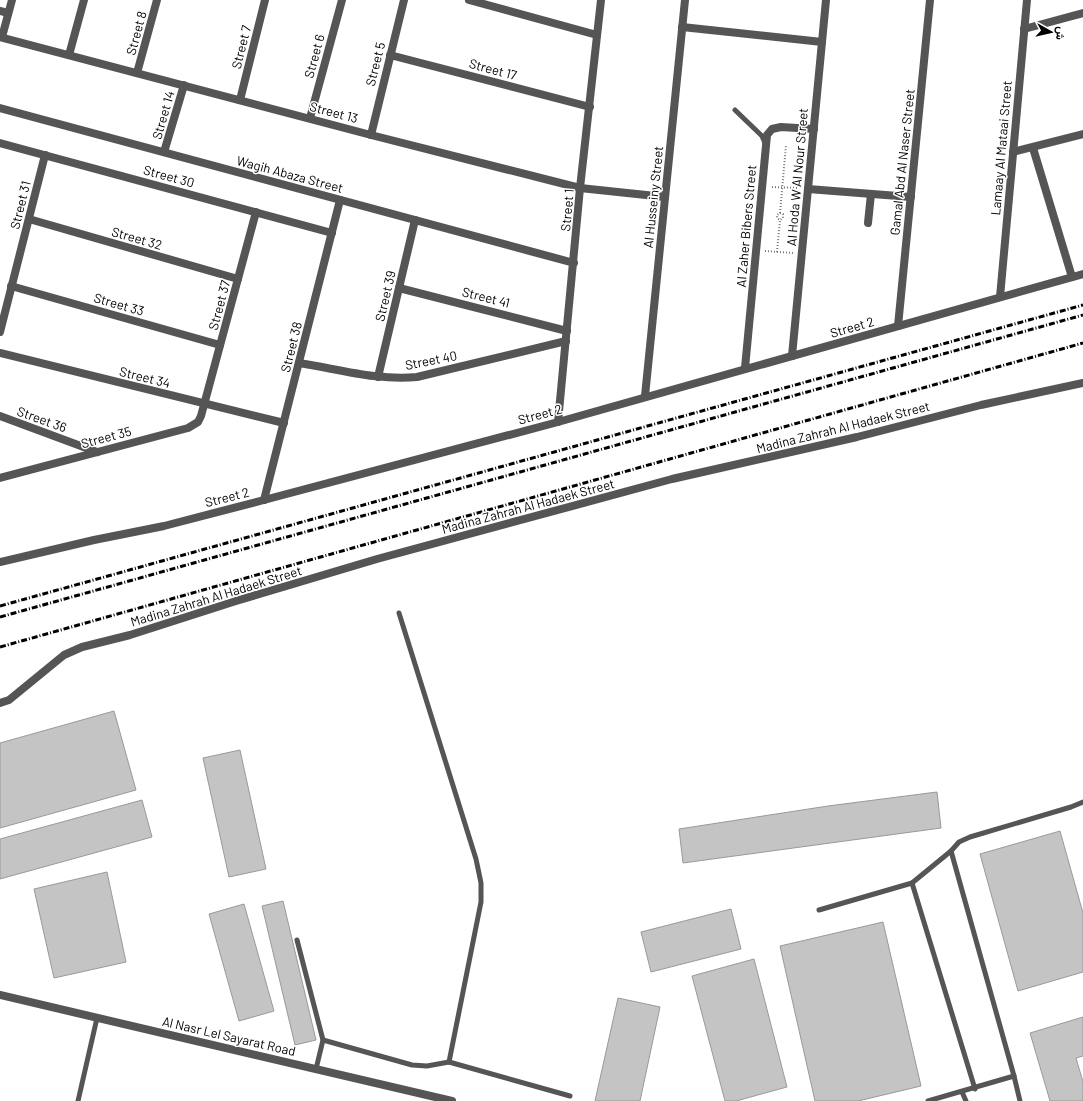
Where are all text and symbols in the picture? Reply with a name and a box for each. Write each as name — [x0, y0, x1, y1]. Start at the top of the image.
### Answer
street label: Street 8 — [122, 9, 150, 57]
north arrow — [1031, 12, 1071, 52]
street label: Street 7 — [228, 24, 254, 70]
text: ش — [1053, 26, 1069, 41]
street label: Street 6 — [300, 32, 328, 80]
street label: Street 5 — [362, 40, 388, 88]
street label: Street 17 — [467, 55, 519, 83]
street label: Lamaay Al Mataai Street — [987, 80, 1015, 216]
street label: Gamal Abd Al Naser Street — [886, 88, 918, 236]
street label: Street 14 — [148, 89, 178, 141]
street label: Street 13 — [308, 98, 360, 126]
street label: Al Hoda W Al Nour Street — [783, 107, 811, 247]
street label: Al Husseiny Street — [640, 145, 666, 249]
street label: Wagih Abaza Street — [235, 152, 345, 196]
street label: Street 30 — [142, 162, 196, 190]
street label: Al Zaher Bibers Street — [733, 164, 759, 288]
street label: Street 31 — [6, 179, 34, 231]
street label: Street 1 — [557, 188, 577, 232]
street label: Street 32 — [110, 223, 164, 253]
street label: Street 39 — [371, 269, 399, 323]
street label: Street 37 — [205, 278, 233, 332]
street label: Street 41 — [460, 283, 512, 311]
street label: Street 33 — [92, 289, 146, 319]
street label: Street 2 — [828, 313, 876, 341]
street label: Street 38 — [277, 320, 305, 374]
street label: Street 40 — [404, 347, 458, 373]
street label: Street 34 — [118, 363, 172, 391]
street label: Madina Zahrah Al Hadaek Street — [755, 398, 931, 456]
street label: Street 2 — [516, 400, 564, 428]
street label: Street 36 — [15, 403, 69, 435]
street label: Street 35 — [79, 423, 133, 451]
street label: Madina Zahrah Al Hadaek Street — [440, 475, 616, 537]
street label: Street 2 — [203, 484, 251, 510]
street label: Madina Zahrah Al Hadaek Street — [128, 562, 304, 630]
street label: Al Nasr Lel Sayarat Road — [161, 1013, 297, 1059]

